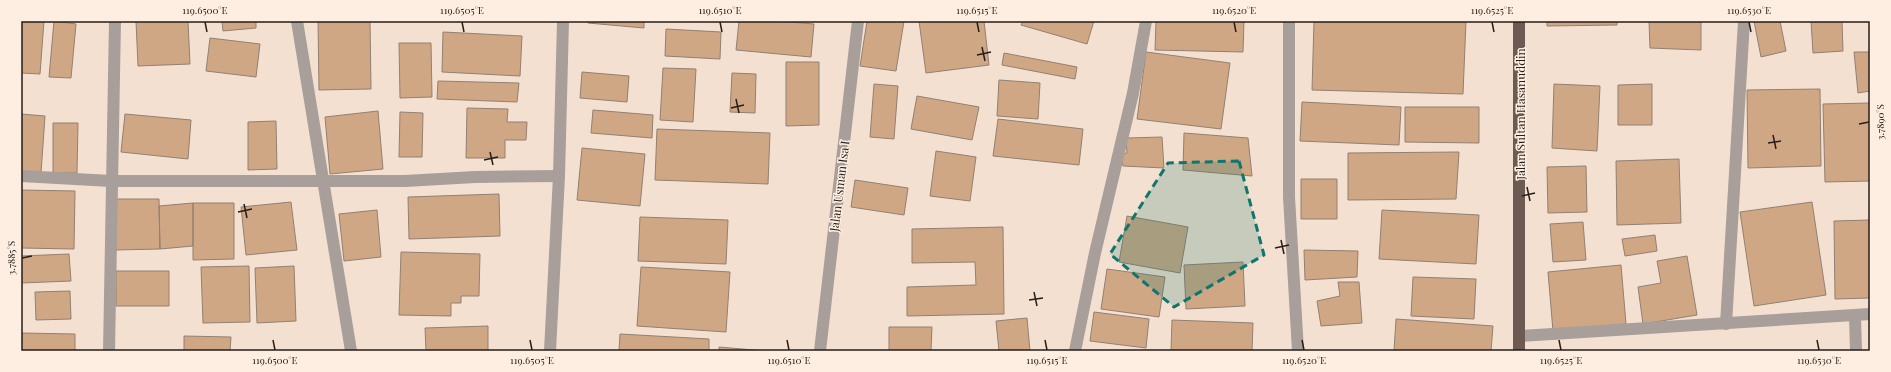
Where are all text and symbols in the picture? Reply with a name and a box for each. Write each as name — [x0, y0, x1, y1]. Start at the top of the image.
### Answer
text: 119.6500°E — [182, 3, 228, 17]
text: 119.6505°E — [440, 3, 484, 17]
text: 119.6510°E — [698, 3, 742, 17]
text: 119.6515°E — [956, 3, 998, 17]
text: 119.6520°E — [1212, 3, 1256, 17]
text: 119.6525°E — [1471, 3, 1513, 17]
text: 119.6530°E — [1727, 3, 1771, 17]
street label: Jalan Sultan Hasanuddin — [1512, 48, 1528, 181]
text: 3.7890°S — [1873, 104, 1887, 140]
street label: Jalan Usman Isa I — [825, 140, 853, 233]
text: 3.7885°S — [4, 241, 18, 275]
text: 119.6500°E — [252, 353, 298, 367]
text: 119.6505°E — [510, 353, 554, 367]
text: 119.6510°E — [767, 353, 811, 367]
text: 119.6515°E — [1026, 353, 1068, 367]
text: 119.6520°E — [1282, 353, 1326, 367]
text: 119.6525°E — [1540, 353, 1582, 367]
text: 119.6530°E — [1797, 353, 1841, 367]

